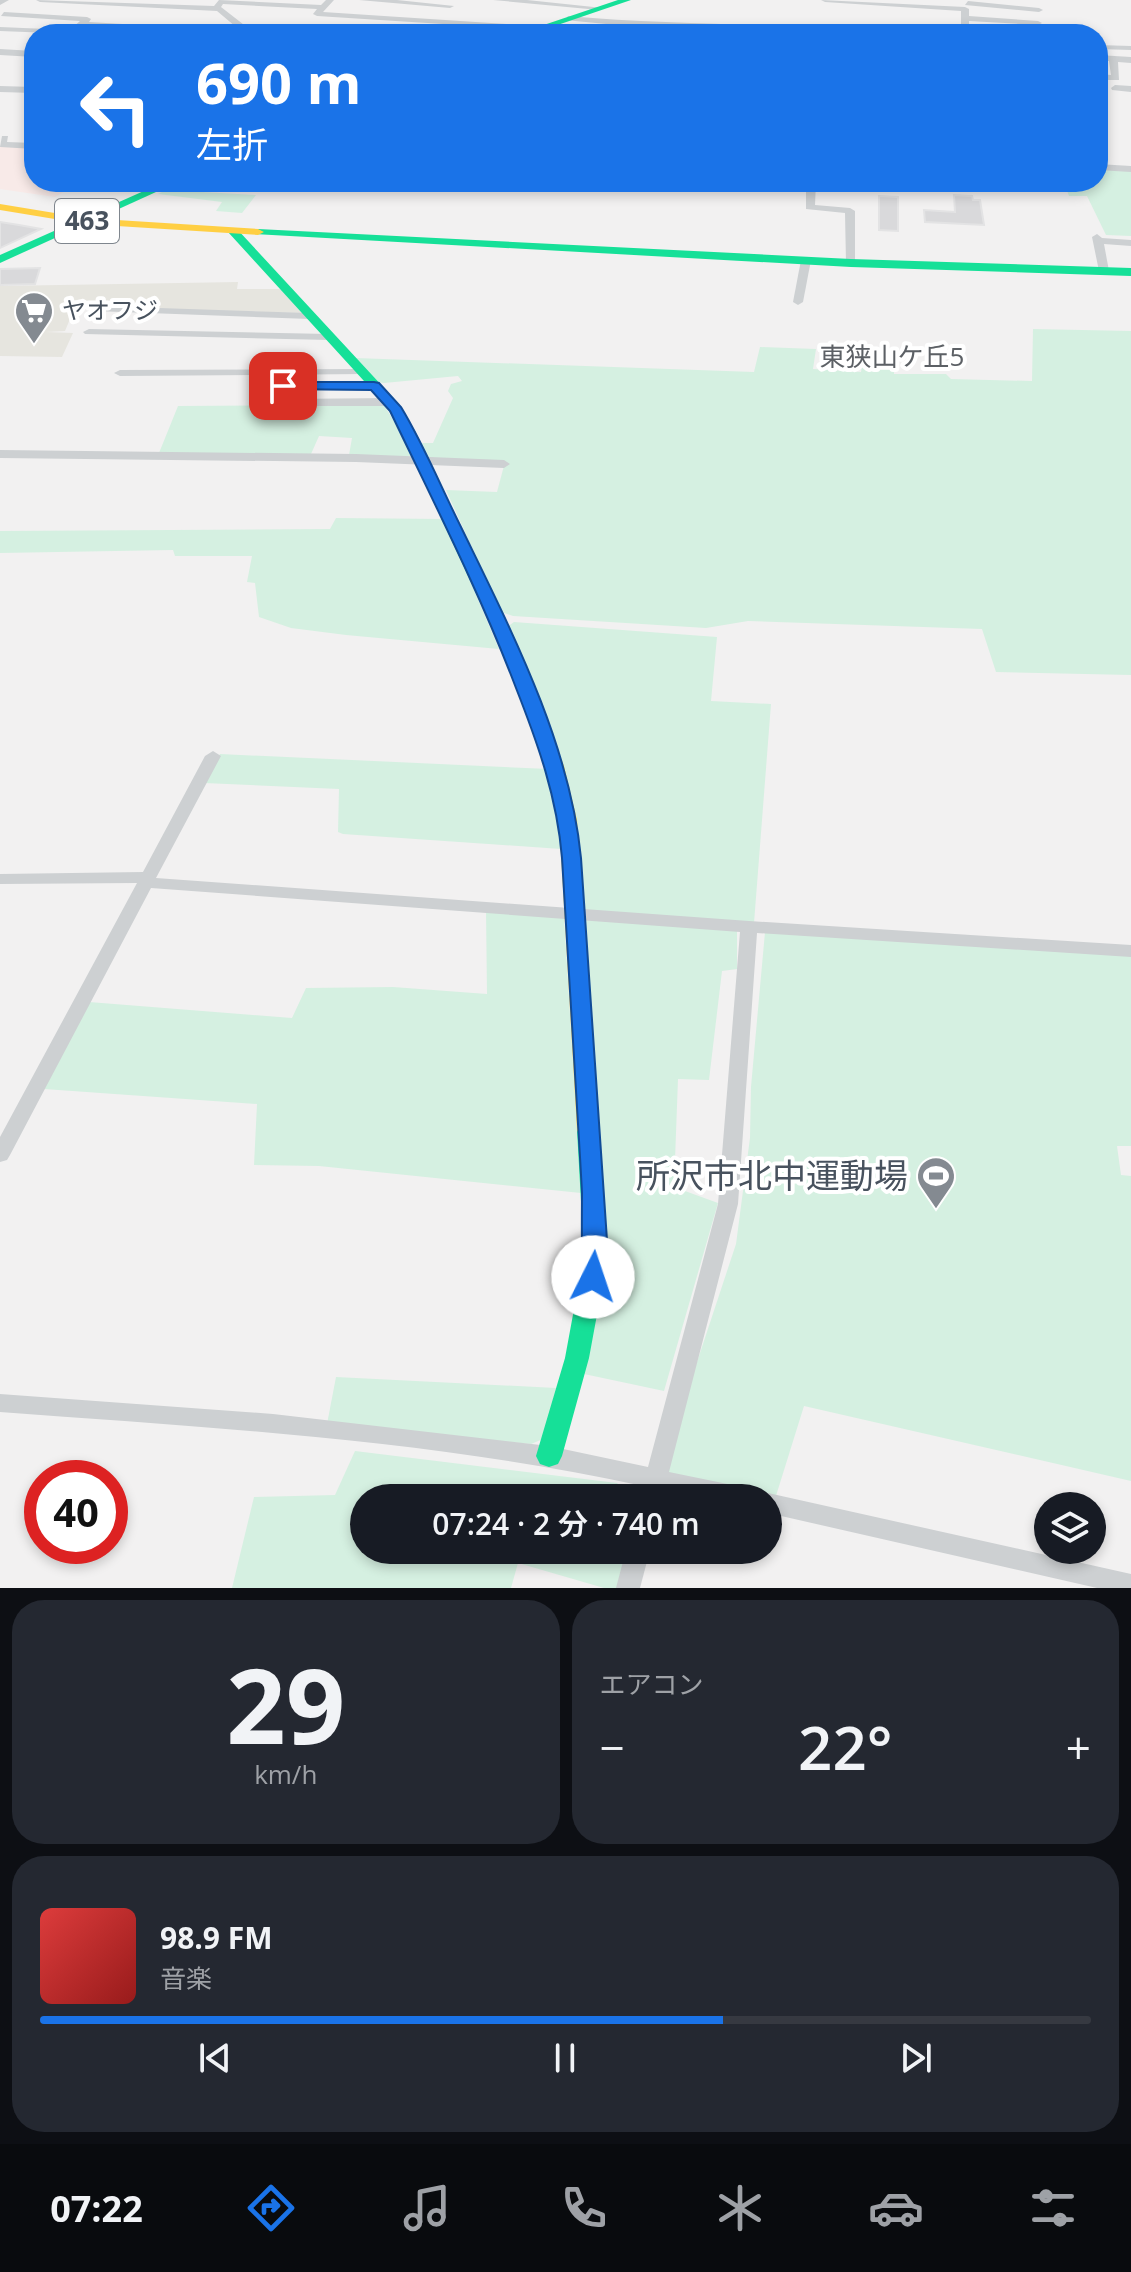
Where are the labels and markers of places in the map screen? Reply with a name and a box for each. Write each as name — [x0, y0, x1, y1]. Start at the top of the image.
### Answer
supermarket icon: ヤオフジ — [13, 290, 55, 345]
place label: ヤオフジ — [62, 293, 158, 326]
pin — [249, 352, 317, 420]
place label: 所沢市北中運動場 — [636, 1152, 908, 1198]
sports icon: 所沢市北中運動場 — [915, 1155, 957, 1210]

